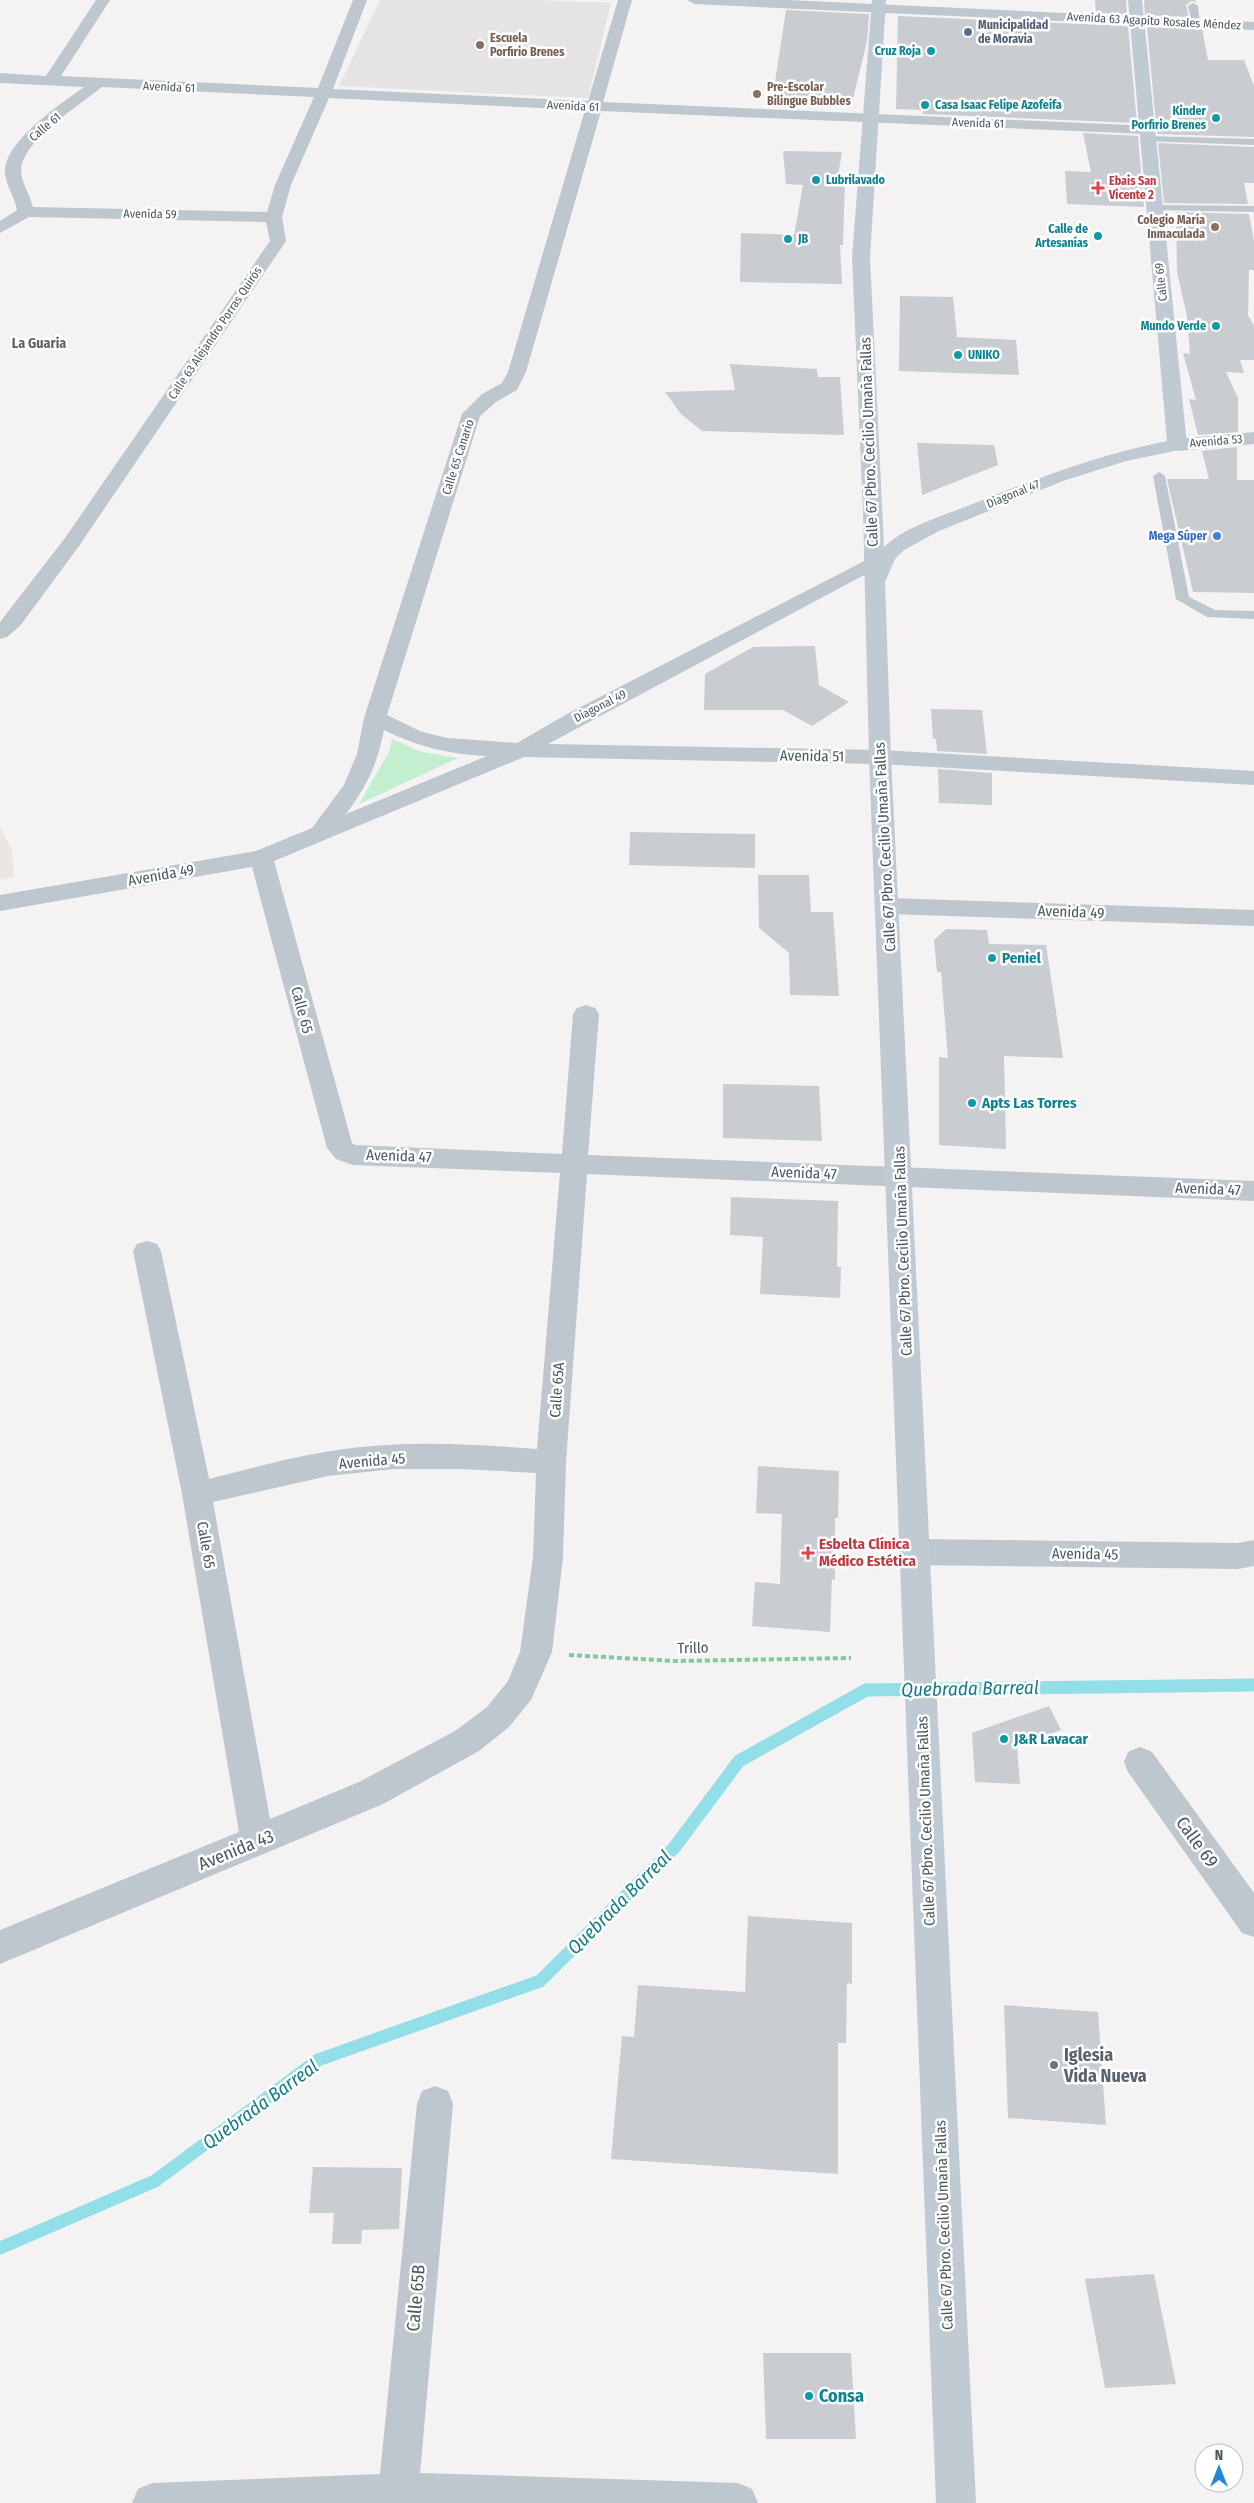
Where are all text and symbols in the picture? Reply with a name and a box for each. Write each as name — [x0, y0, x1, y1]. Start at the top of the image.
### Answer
street label: Avenida 63 Agapito Rosales Méndez — [1067, 9, 1242, 33]
place label: Municipalidad de Moravia — [978, 18, 1048, 46]
marker: Municipalidad de Moravia — [962, 26, 974, 38]
place label: Escuela Porfirio Brenes — [490, 31, 565, 59]
marker: Escuela Porfirio Brenes — [474, 39, 486, 51]
place label: Cruz Roja — [875, 44, 921, 58]
marker: Cruz Roja — [925, 45, 937, 57]
street label: Avenida 61 — [143, 79, 195, 95]
place label: Pre-Escolar Bilingue Bubbles — [767, 80, 851, 108]
marker: Pre-Escolar Bilingue Bubbles — [751, 88, 763, 100]
street label: Avenida 61 — [547, 98, 599, 114]
place label: Casa Isaac Felipe Azofeifa — [935, 98, 1062, 112]
marker: Casa Isaac Felipe Azofeifa — [919, 99, 931, 111]
place label: Kinder Porfirio Brenes — [1132, 104, 1207, 132]
street label: Calle 61 — [26, 110, 64, 144]
marker: Kinder Porfirio Brenes — [1210, 112, 1222, 124]
street label: Avenida 61 — [952, 115, 1004, 131]
place label: Lubrilavado — [826, 173, 886, 187]
marker: Lubrilavado — [810, 174, 822, 186]
place label: Ebais San Vicente 2 — [1108, 174, 1156, 202]
marker: Ebais San Vicente 2 — [1091, 181, 1105, 195]
street label: Avenida 59 — [123, 207, 177, 221]
place label: Colegio María Inmaculada — [1137, 213, 1205, 241]
marker: Colegio María Inmaculada — [1209, 221, 1221, 233]
place label: Calle de Artesanías — [1034, 222, 1089, 250]
marker: Calle de Artesanías — [1092, 230, 1104, 242]
place label: JB — [797, 232, 808, 246]
marker: JB — [782, 233, 794, 245]
street label: Calle 69 — [1152, 262, 1170, 302]
street label: Calle 63 Alejandro Porras Quirós — [165, 264, 265, 402]
place label: Mundo Verde — [1141, 319, 1206, 333]
marker: Mundo Verde — [1210, 320, 1222, 332]
district label: La Guaria — [12, 335, 66, 352]
street label: Calle 67 Pbro. Cecilio Umaña Fallas — [856, 337, 882, 547]
place label: UNIKO — [968, 348, 1000, 362]
marker: UNIKO — [952, 349, 964, 361]
street label: Calle 65 Canario — [439, 417, 477, 497]
street label: Avenida 53 — [1189, 432, 1243, 450]
street label: Diagonal 47 — [984, 477, 1042, 511]
place label: Mega Súper — [1149, 529, 1208, 543]
marker: Mega Súper — [1211, 530, 1223, 542]
street label: Diagonal 49 — [571, 687, 629, 725]
street label: Calle 67 Pbro. Cecilio Umaña Fallas — [871, 742, 899, 952]
street label: Avenida 51 — [780, 746, 844, 766]
street label: Avenida 49 — [127, 860, 195, 890]
street label: Avenida 49 — [1037, 902, 1105, 922]
place label: Peniel — [1002, 949, 1042, 967]
marker: Peniel — [986, 952, 998, 964]
street label: Calle 65 — [287, 985, 317, 1035]
place label: Apts Las Torres — [981, 1094, 1077, 1112]
marker: Apts Las Torres — [966, 1097, 978, 1109]
street label: Avenida 47 — [366, 1146, 432, 1166]
street label: Calle 67 Pbro. Cecilio Umaña Fallas — [890, 1146, 916, 1356]
street label: Avenida 47 — [771, 1163, 837, 1183]
street label: Avenida 47 — [1175, 1179, 1241, 1199]
street label: Calle 65A — [546, 1362, 568, 1418]
street label: Avenida 45 — [338, 1449, 406, 1473]
street label: Calle 65 — [193, 1520, 219, 1570]
place label: Esbelta Clínica Médico Estética — [819, 1535, 917, 1570]
street label: Avenida 45 — [1052, 1544, 1119, 1564]
marker: Esbelta Clínica Médico Estética — [801, 1546, 815, 1560]
street label: Trillo — [677, 1639, 709, 1657]
water label: Quebrada Barreal — [901, 1676, 1039, 1701]
street label: Calle 67 Pbro. Cecilio Umaña Fallas — [913, 1716, 939, 1926]
place label: J&R Lavacar — [1013, 1730, 1088, 1748]
marker: J&R Lavacar — [998, 1733, 1010, 1745]
street label: Calle 69 — [1171, 1812, 1223, 1872]
street label: Avenida 43 — [195, 1825, 277, 1875]
water label: Quebrada Barreal — [563, 1846, 676, 1959]
place label: Iglesia Vida Nueva — [1063, 2044, 1147, 2087]
water label: Quebrada Barreal — [198, 2055, 323, 2154]
marker: Iglesia Vida Nueva — [1048, 2059, 1060, 2071]
street label: Calle 67 Pbro. Cecilio Umaña Fallas — [931, 2120, 957, 2330]
street label: Calle 65B — [402, 2263, 430, 2332]
place label: Consa — [819, 2385, 864, 2407]
marker: Consa — [803, 2390, 815, 2402]
north arrow — [1194, 2443, 1244, 2493]
text: N — [1215, 2447, 1223, 2464]

